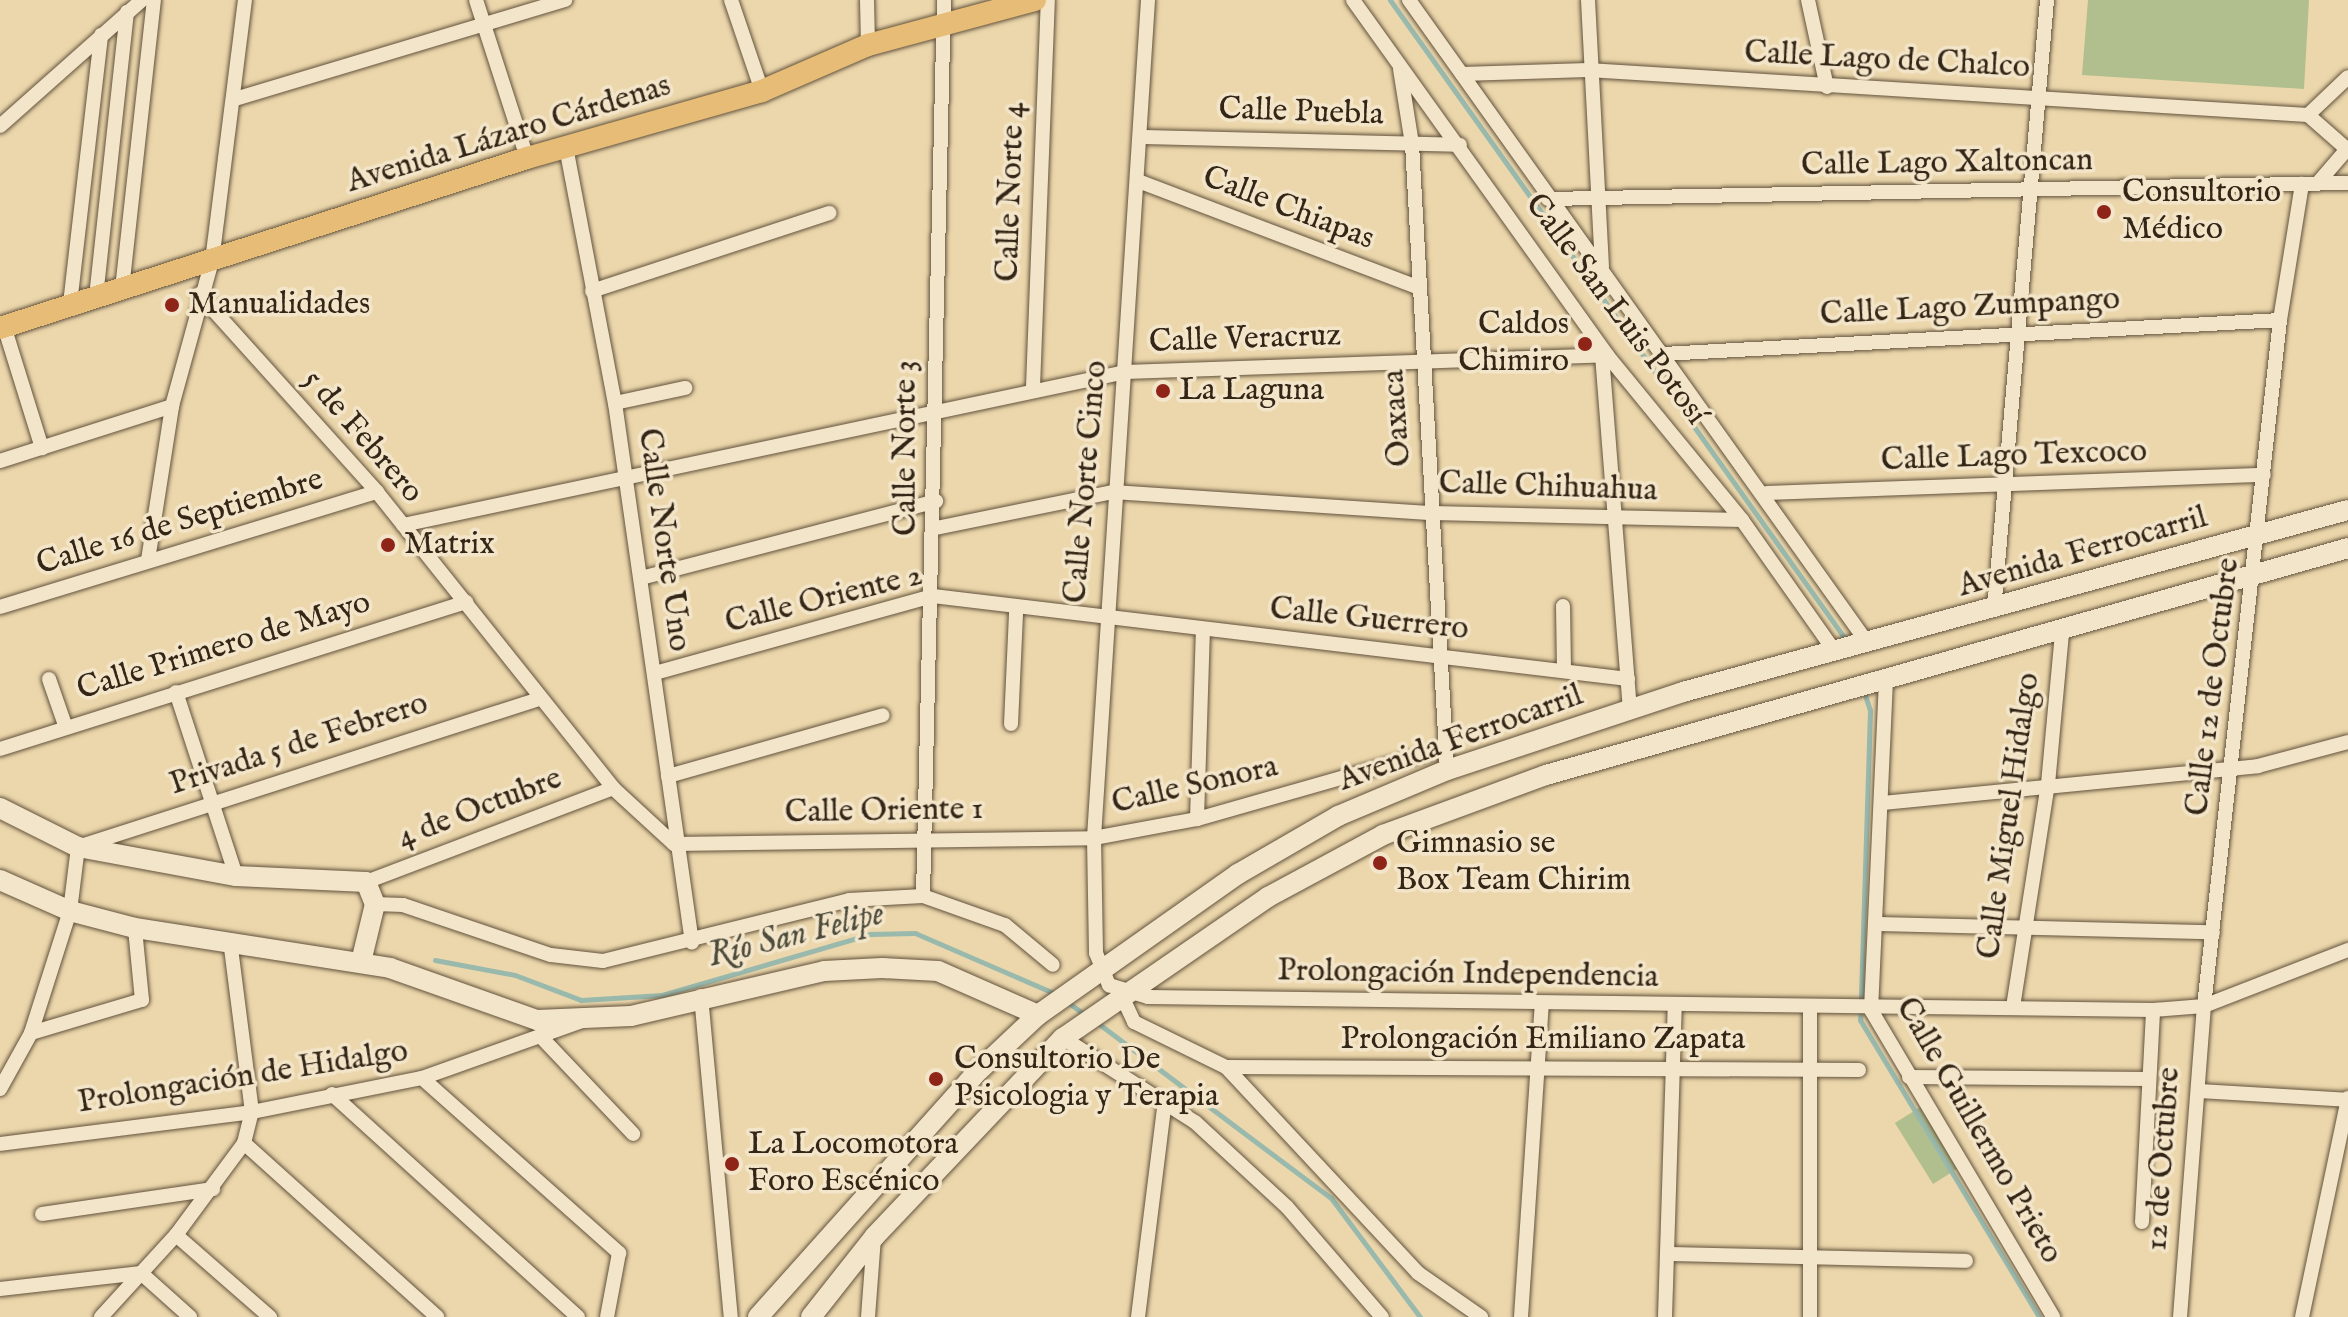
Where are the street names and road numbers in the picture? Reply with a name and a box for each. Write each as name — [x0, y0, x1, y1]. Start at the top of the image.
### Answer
street label: Calle Lago de Chalco — [1743, 34, 2031, 88]
street label: Avenida Lázaro Cárdenas — [342, 67, 676, 203]
street label: Calle Puebla — [1218, 91, 1384, 135]
street label: Calle Norte 4 — [990, 101, 1034, 283]
street label: Calle Lago Xaltoncan — [1801, 142, 2093, 186]
street label: Calle Chiapas — [1197, 159, 1379, 259]
street label: Calle San Luis Potosí — [1516, 187, 1714, 433]
street label: Calle Lago Zumpango — [1819, 281, 2121, 335]
street label: Calle Veracruz — [1148, 317, 1342, 363]
street label: Calle Norte Cinco — [1057, 359, 1117, 605]
street label: Calle Norte 3 — [888, 360, 926, 536]
street label: 5 de Febrero — [294, 362, 430, 512]
street label: Oaxaca — [1375, 368, 1421, 468]
street label: Calle Norte Uno — [628, 426, 698, 654]
street label: Calle Lago Texcoco — [1880, 433, 2148, 481]
street label: Calle 16 de Septiembre — [32, 461, 328, 585]
street label: Calle Chihuahua — [1438, 465, 1658, 511]
street label: Avenida Ferrocarril — [1954, 499, 2212, 607]
street label: Calle 12 de Octubre — [2179, 556, 2249, 818]
street label: Calle Oriente 2 — [721, 557, 927, 643]
street label: Calle Primero de Mayo — [73, 584, 375, 710]
street label: Calle Guerrero — [1268, 590, 1470, 650]
street label: Calle Miguel Hidalgo — [1971, 670, 2049, 962]
street label: Avenida Ferrocarril — [1334, 677, 1588, 801]
street label: Privada 5 de Febrero — [165, 685, 433, 805]
street label: Calle Sonora — [1108, 748, 1282, 824]
street label: 4 de Octubre — [393, 760, 567, 858]
street label: Calle Oriente 1 — [784, 791, 984, 833]
street label: Prolongación Independencia — [1277, 952, 1659, 998]
street label: Calle Guillermo Prieto — [1886, 991, 2070, 1271]
street label: Prolongación Emiliano Zapata — [1341, 1021, 1745, 1059]
street label: Prolongación de Hidalgo — [75, 1033, 411, 1123]
street label: 12 de Octubre — [2138, 1066, 2190, 1252]

